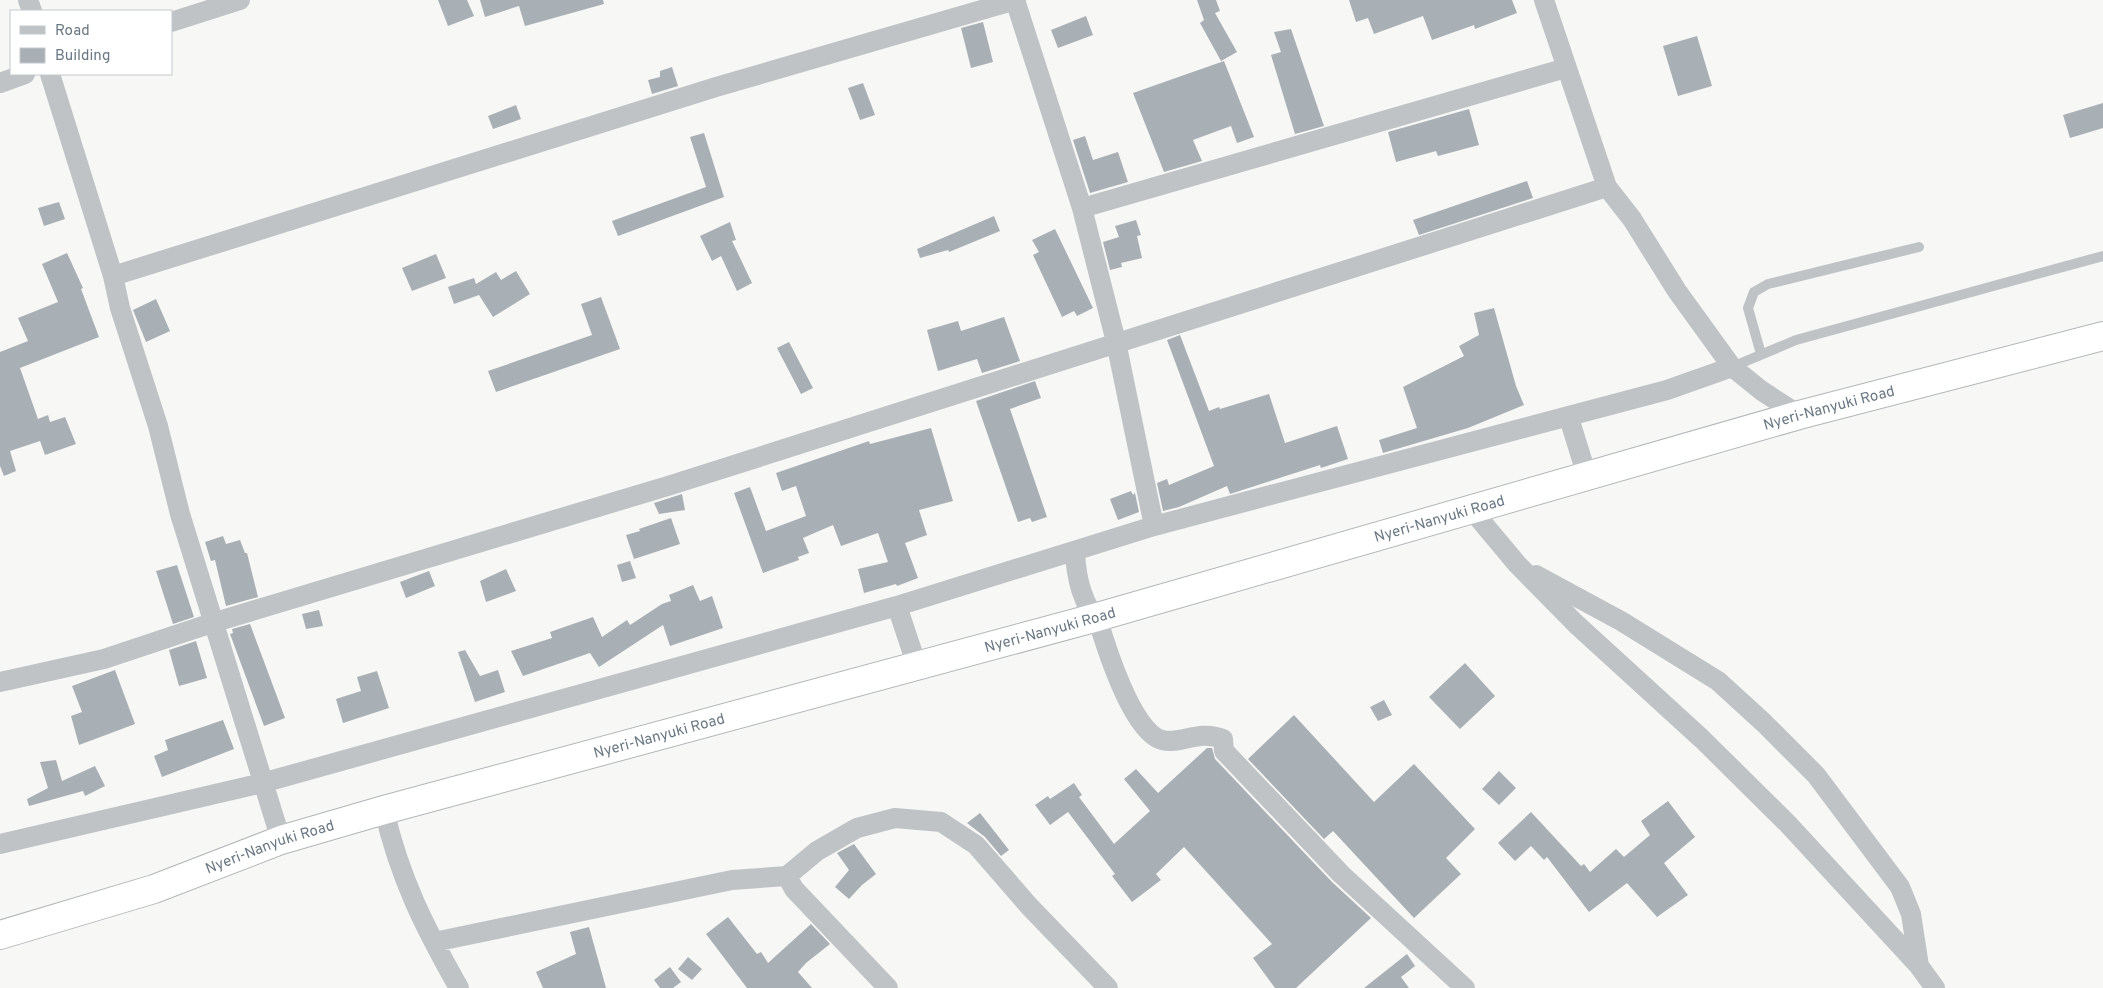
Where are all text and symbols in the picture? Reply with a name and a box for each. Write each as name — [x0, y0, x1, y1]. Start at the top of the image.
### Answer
legend — [10, 10, 172, 75]
text: Road — [55, 22, 90, 41]
text: Building — [55, 47, 110, 66]
street label: Nyeri-Nanyuki Road — [1761, 383, 1897, 436]
street label: Nyeri-Nanyuki Road — [1372, 492, 1507, 548]
street label: Nyeri-Nanyuki Road — [983, 604, 1118, 658]
street label: Nyeri-Nanyuki Road — [592, 710, 727, 764]
street label: Nyeri-Nanyuki Road — [203, 817, 337, 879]

